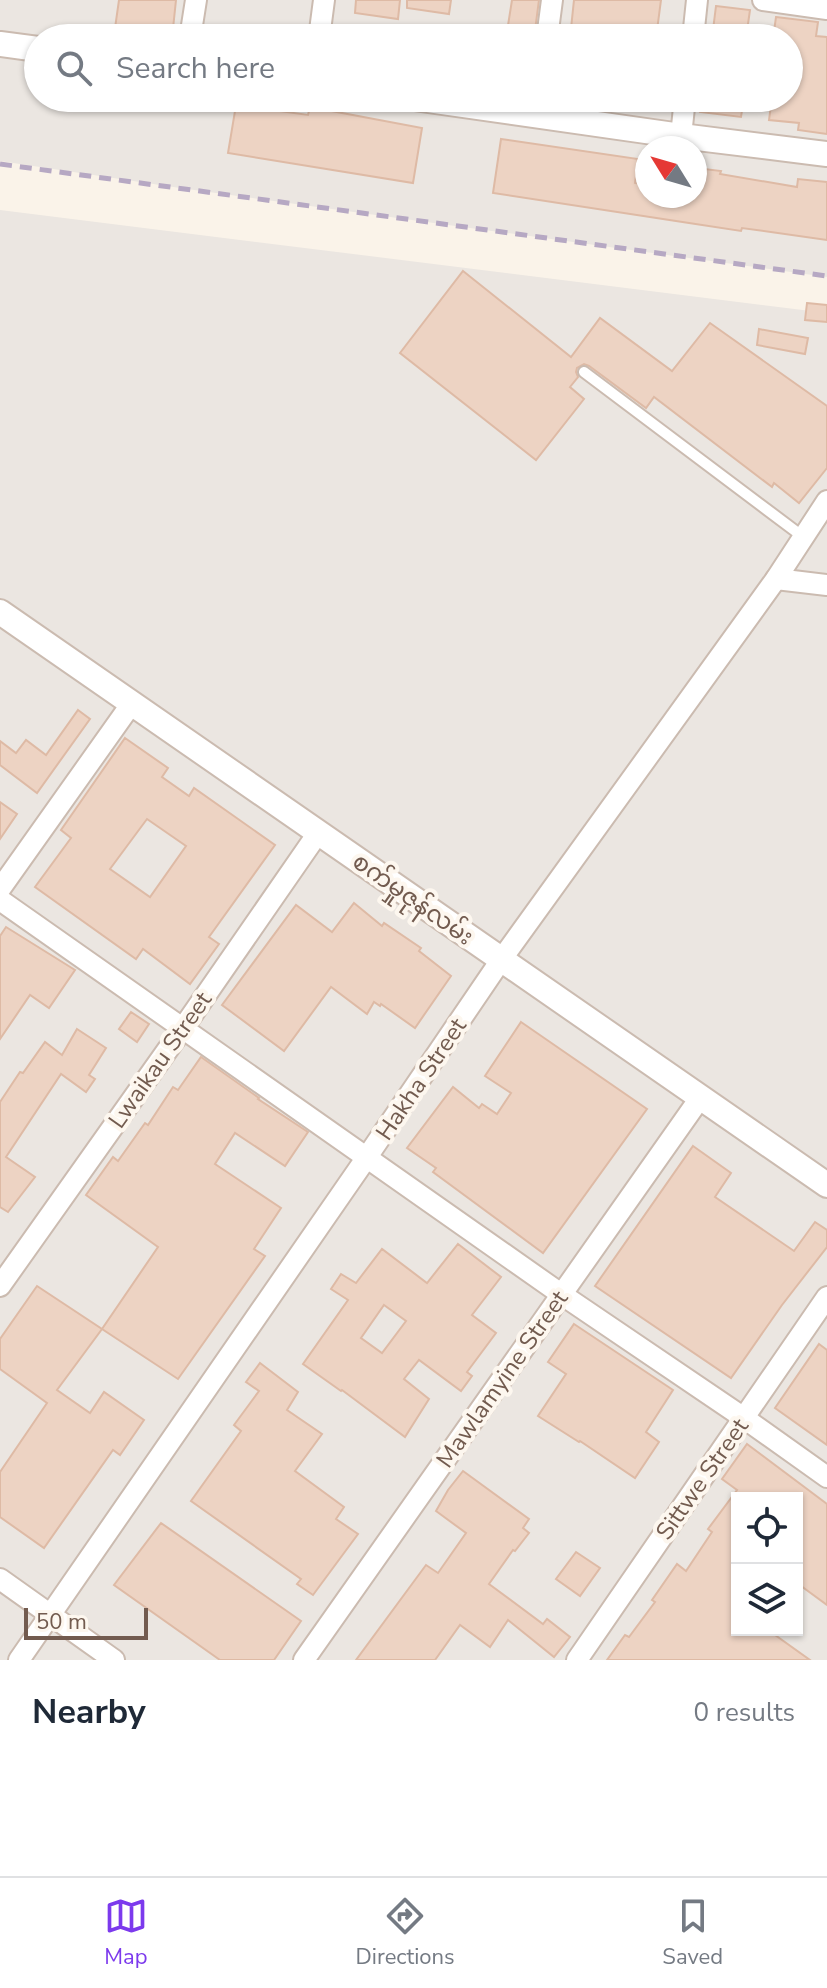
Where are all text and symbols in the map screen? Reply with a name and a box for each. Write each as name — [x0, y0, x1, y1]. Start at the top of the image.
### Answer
search box — [24, 24, 803, 112]
icon: search — [52, 46, 96, 90]
text: Search here — [116, 48, 275, 89]
north arrow — [635, 136, 707, 208]
street label: စက်မှုဇုန်လမ်း — [344, 845, 480, 955]
street label: Lwaikau Street — [101, 985, 219, 1135]
street label: Hakha Street — [368, 1011, 474, 1146]
street label: Mawlamyine Street — [429, 1284, 576, 1474]
street label: Sittwe Street — [648, 1411, 756, 1546]
map controls — [731, 1492, 803, 1636]
button: locate — [731, 1492, 803, 1564]
button: layers — [731, 1564, 803, 1636]
scale bar — [24, 1604, 148, 1640]
text: 50 m — [36, 1607, 87, 1637]
text: Nearby — [32, 1689, 146, 1735]
text: 0 results — [694, 1695, 795, 1730]
tab: Map — [104, 1894, 148, 1972]
tab: Directions — [356, 1894, 455, 1972]
tab: Saved — [662, 1894, 723, 1972]

